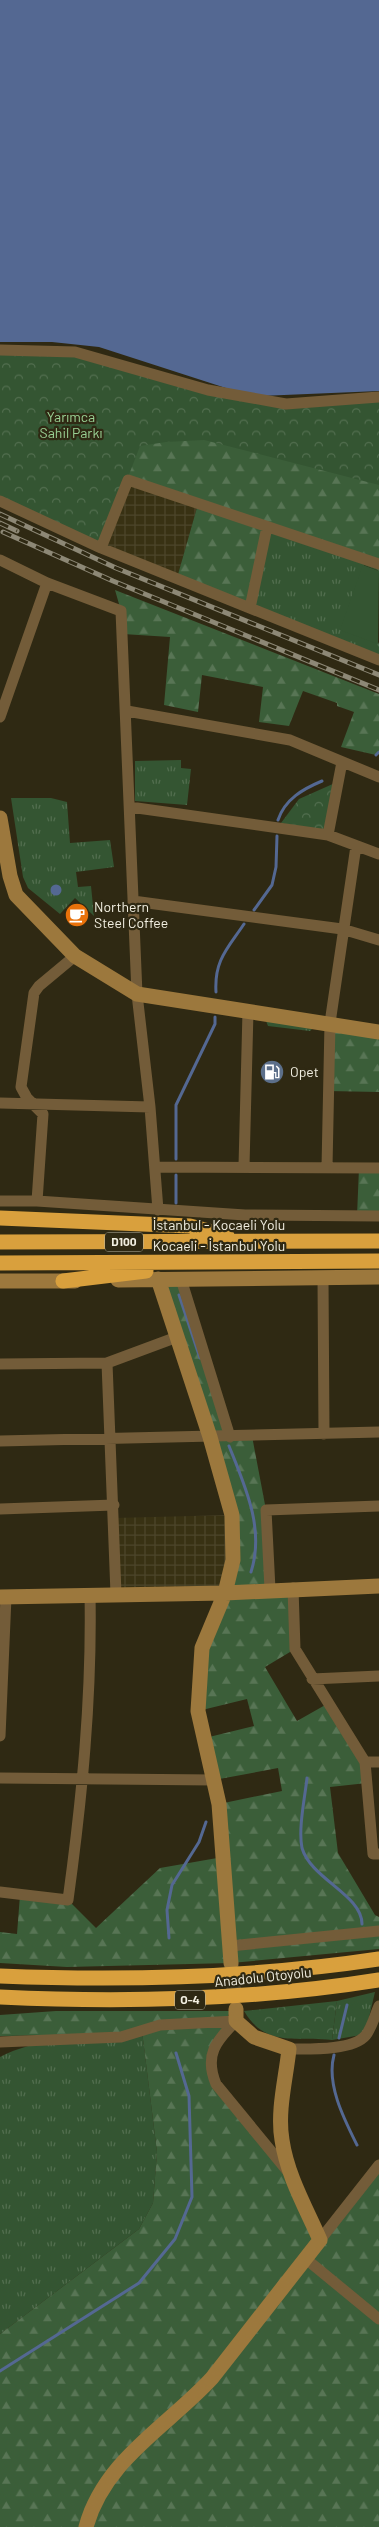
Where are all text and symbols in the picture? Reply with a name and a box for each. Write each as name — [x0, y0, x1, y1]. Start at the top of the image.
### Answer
park label: Yarımca Sahil Parkı — [40, 408, 102, 441]
place label: Northern Steel Coffee — [94, 898, 168, 931]
cafe icon: Northern Steel Coffee — [64, 902, 90, 928]
fuel station icon: Opet — [259, 1059, 285, 1085]
place label: Opet — [290, 1063, 319, 1080]
street label: İstanbul - Kocaeli Yolu — [153, 1216, 285, 1233]
road number: D100 — [105, 1232, 143, 1252]
street label: Kocaeli - İstanbul Yolu — [153, 1237, 285, 1254]
street label: Anadolu Otoyolu — [214, 1963, 312, 1990]
road number: O-4 — [175, 1990, 205, 2010]

